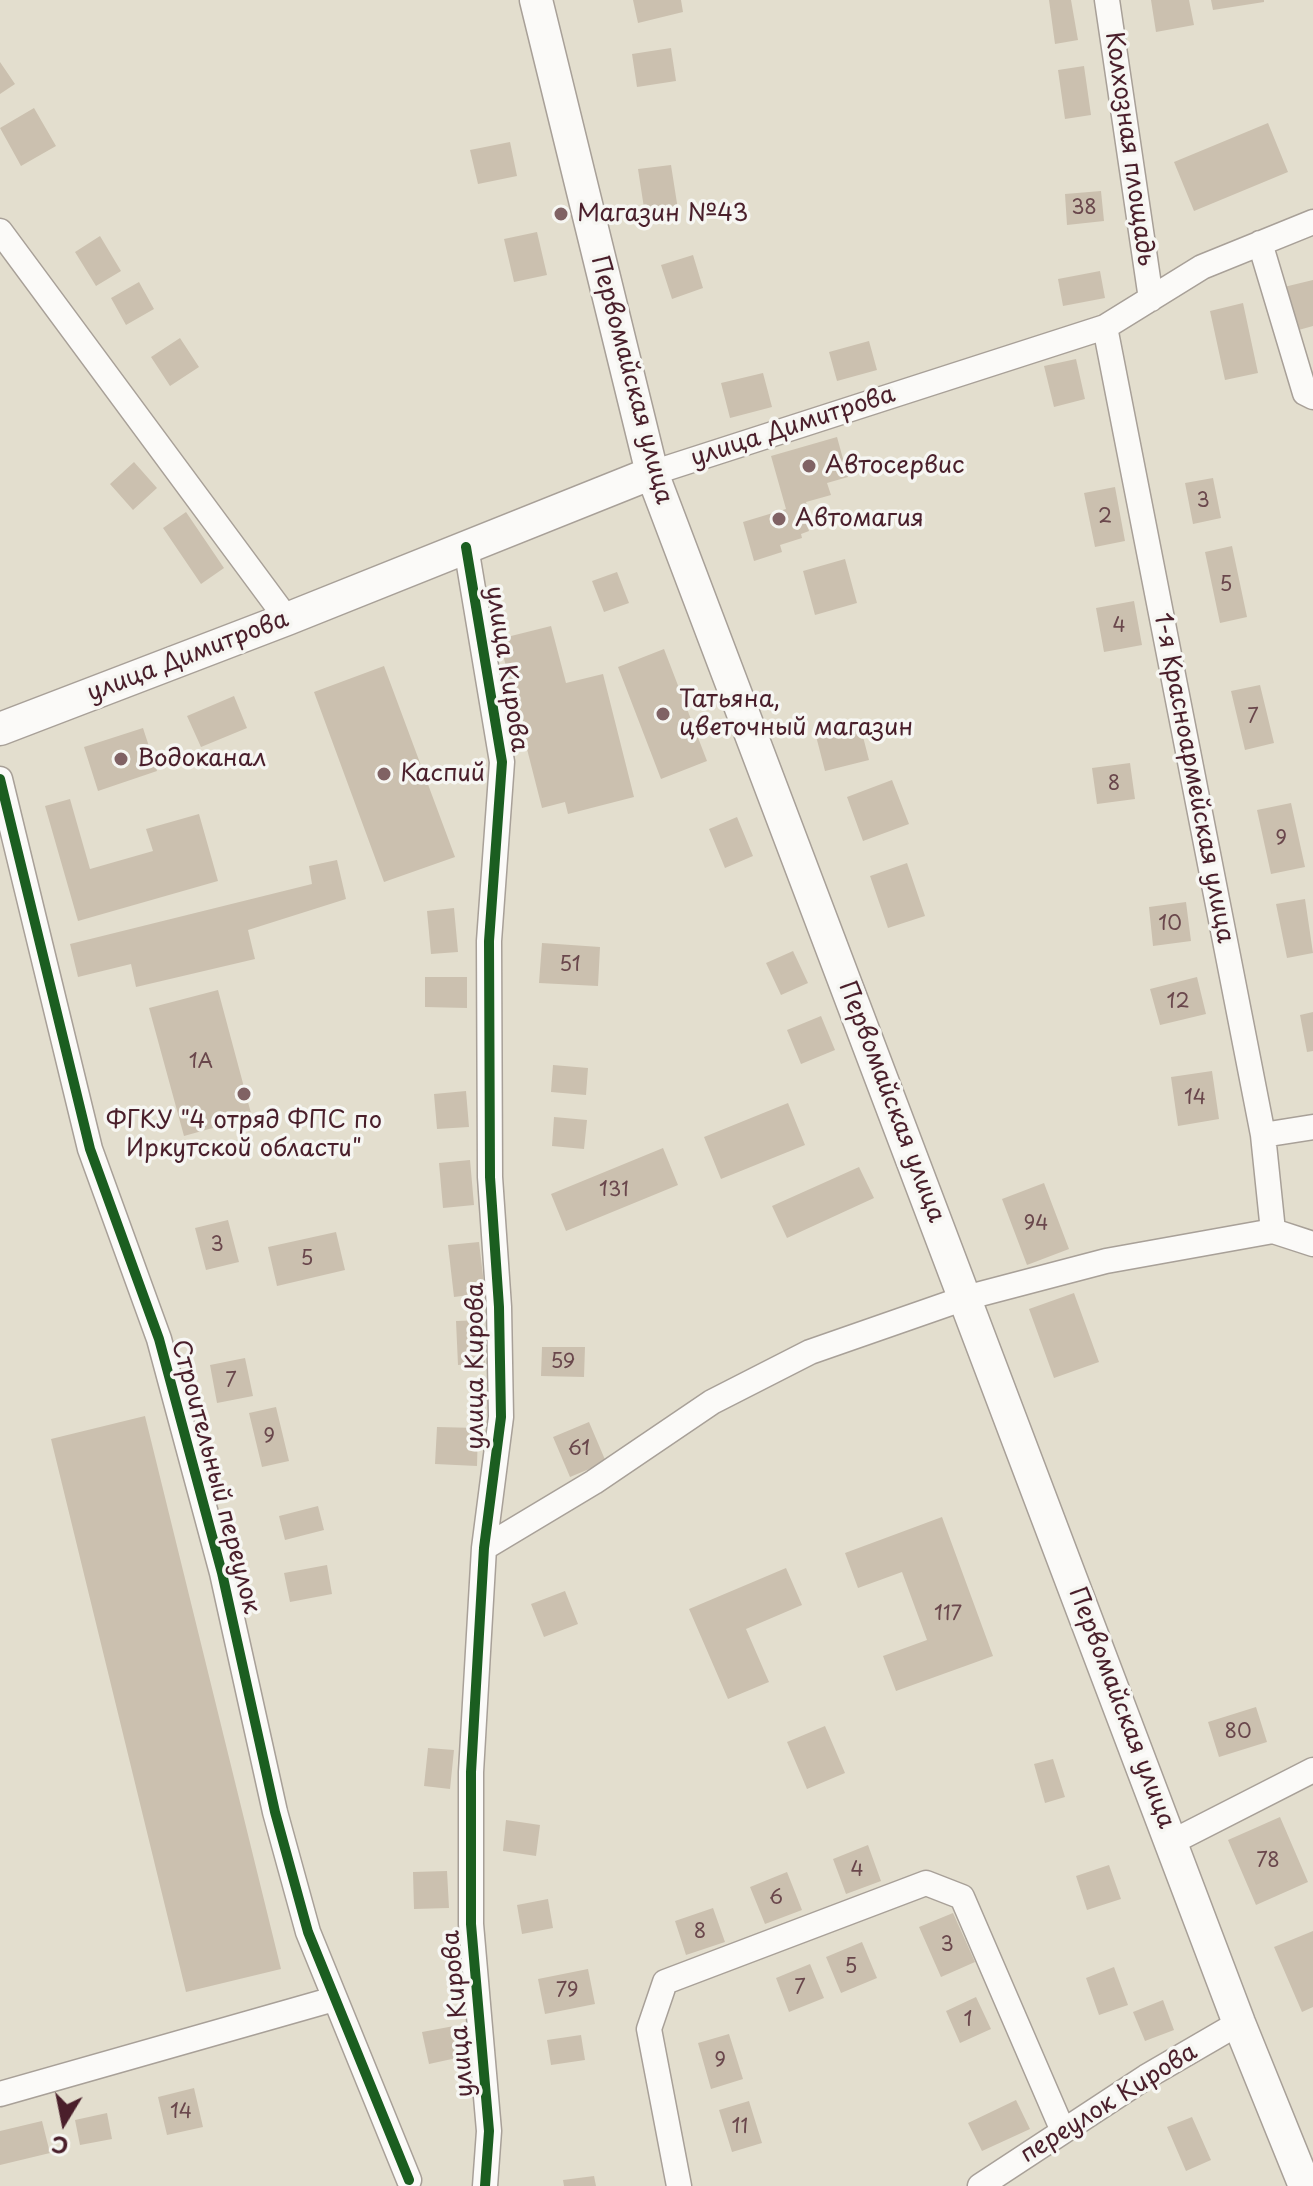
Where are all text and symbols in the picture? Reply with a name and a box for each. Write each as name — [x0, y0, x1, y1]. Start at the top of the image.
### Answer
street label: Колхозная площадь — [1098, 30, 1160, 268]
house number: 38 — [1071, 196, 1097, 220]
place label: Магазин №43 — [577, 200, 748, 228]
marker: Магазин №43 — [552, 205, 570, 223]
street label: Первомайская улица — [584, 253, 678, 507]
street label: улица Димитрова — [687, 380, 899, 474]
place label: Автосервис — [825, 452, 965, 480]
marker: Автосервис — [800, 457, 818, 475]
house number: 3 — [1196, 489, 1210, 513]
place label: Автомагия — [795, 505, 924, 533]
house number: 2 — [1098, 505, 1112, 529]
marker: Автомагия — [770, 510, 788, 528]
house number: 5 — [1220, 573, 1232, 597]
street label: улица Кирова — [479, 584, 533, 754]
street label: улица Димитрова — [83, 605, 293, 709]
street label: 1-я Красноармейская улица — [1147, 611, 1239, 945]
house number: 4 — [1112, 614, 1126, 638]
place label: Татьяна, цветочный магазин — [679, 686, 913, 742]
marker: Татьяна, цветочный магазин — [654, 705, 672, 723]
house number: 7 — [1247, 705, 1259, 729]
place label: Водоканал — [137, 745, 266, 773]
marker: Водоканал — [112, 750, 130, 768]
place label: Каспий — [400, 760, 485, 788]
marker: Каспий — [375, 765, 393, 783]
house number: 8 — [1108, 772, 1120, 796]
house number: 9 — [1275, 827, 1287, 851]
house number: 10 — [1158, 912, 1182, 936]
house number: 51 — [559, 953, 581, 977]
street label: Первомайская улица — [832, 977, 950, 1227]
house number: 12 — [1166, 990, 1190, 1014]
house number: 1А — [189, 1050, 213, 1074]
marker: ФГКУ "4 отряд ФПС по Иркутской области" — [235, 1085, 253, 1103]
house number: 14 — [1184, 1086, 1206, 1110]
place label: ФГКУ "4 отряд ФПС по Иркутской области" — [106, 1107, 382, 1163]
house number: 131 — [599, 1178, 629, 1202]
house number: 94 — [1024, 1212, 1048, 1236]
house number: 3 — [210, 1233, 224, 1257]
house number: 5 — [301, 1247, 313, 1271]
street label: улица Кирова — [462, 1282, 490, 1450]
street label: Строительный переулок — [165, 1337, 265, 1617]
house number: 59 — [551, 1350, 575, 1374]
house number: 7 — [225, 1369, 237, 1393]
house number: 9 — [263, 1425, 275, 1449]
house number: 61 — [568, 1437, 590, 1461]
street label: Первомайская улица — [1062, 1583, 1180, 1833]
house number: 117 — [934, 1602, 962, 1626]
house number: 80 — [1224, 1720, 1252, 1744]
house number: 78 — [1256, 1849, 1280, 1873]
house number: 4 — [850, 1858, 864, 1882]
house number: 6 — [769, 1886, 783, 1910]
house number: 8 — [694, 1920, 706, 1944]
street label: улица Кирова — [437, 1929, 481, 2099]
house number: 3 — [940, 1933, 954, 1957]
house number: 5 — [845, 1955, 857, 1979]
house number: 7 — [794, 1976, 806, 2000]
house number: 79 — [556, 1979, 578, 2003]
house number: 1 — [964, 2008, 972, 2032]
street label: переулок Кирова — [1015, 2038, 1203, 2170]
house number: 9 — [714, 2049, 726, 2073]
north arrow — [24, 2082, 104, 2162]
house number: 14 — [170, 2100, 192, 2124]
house number: 11 — [732, 2115, 748, 2139]
text: С — [49, 2128, 71, 2164]

